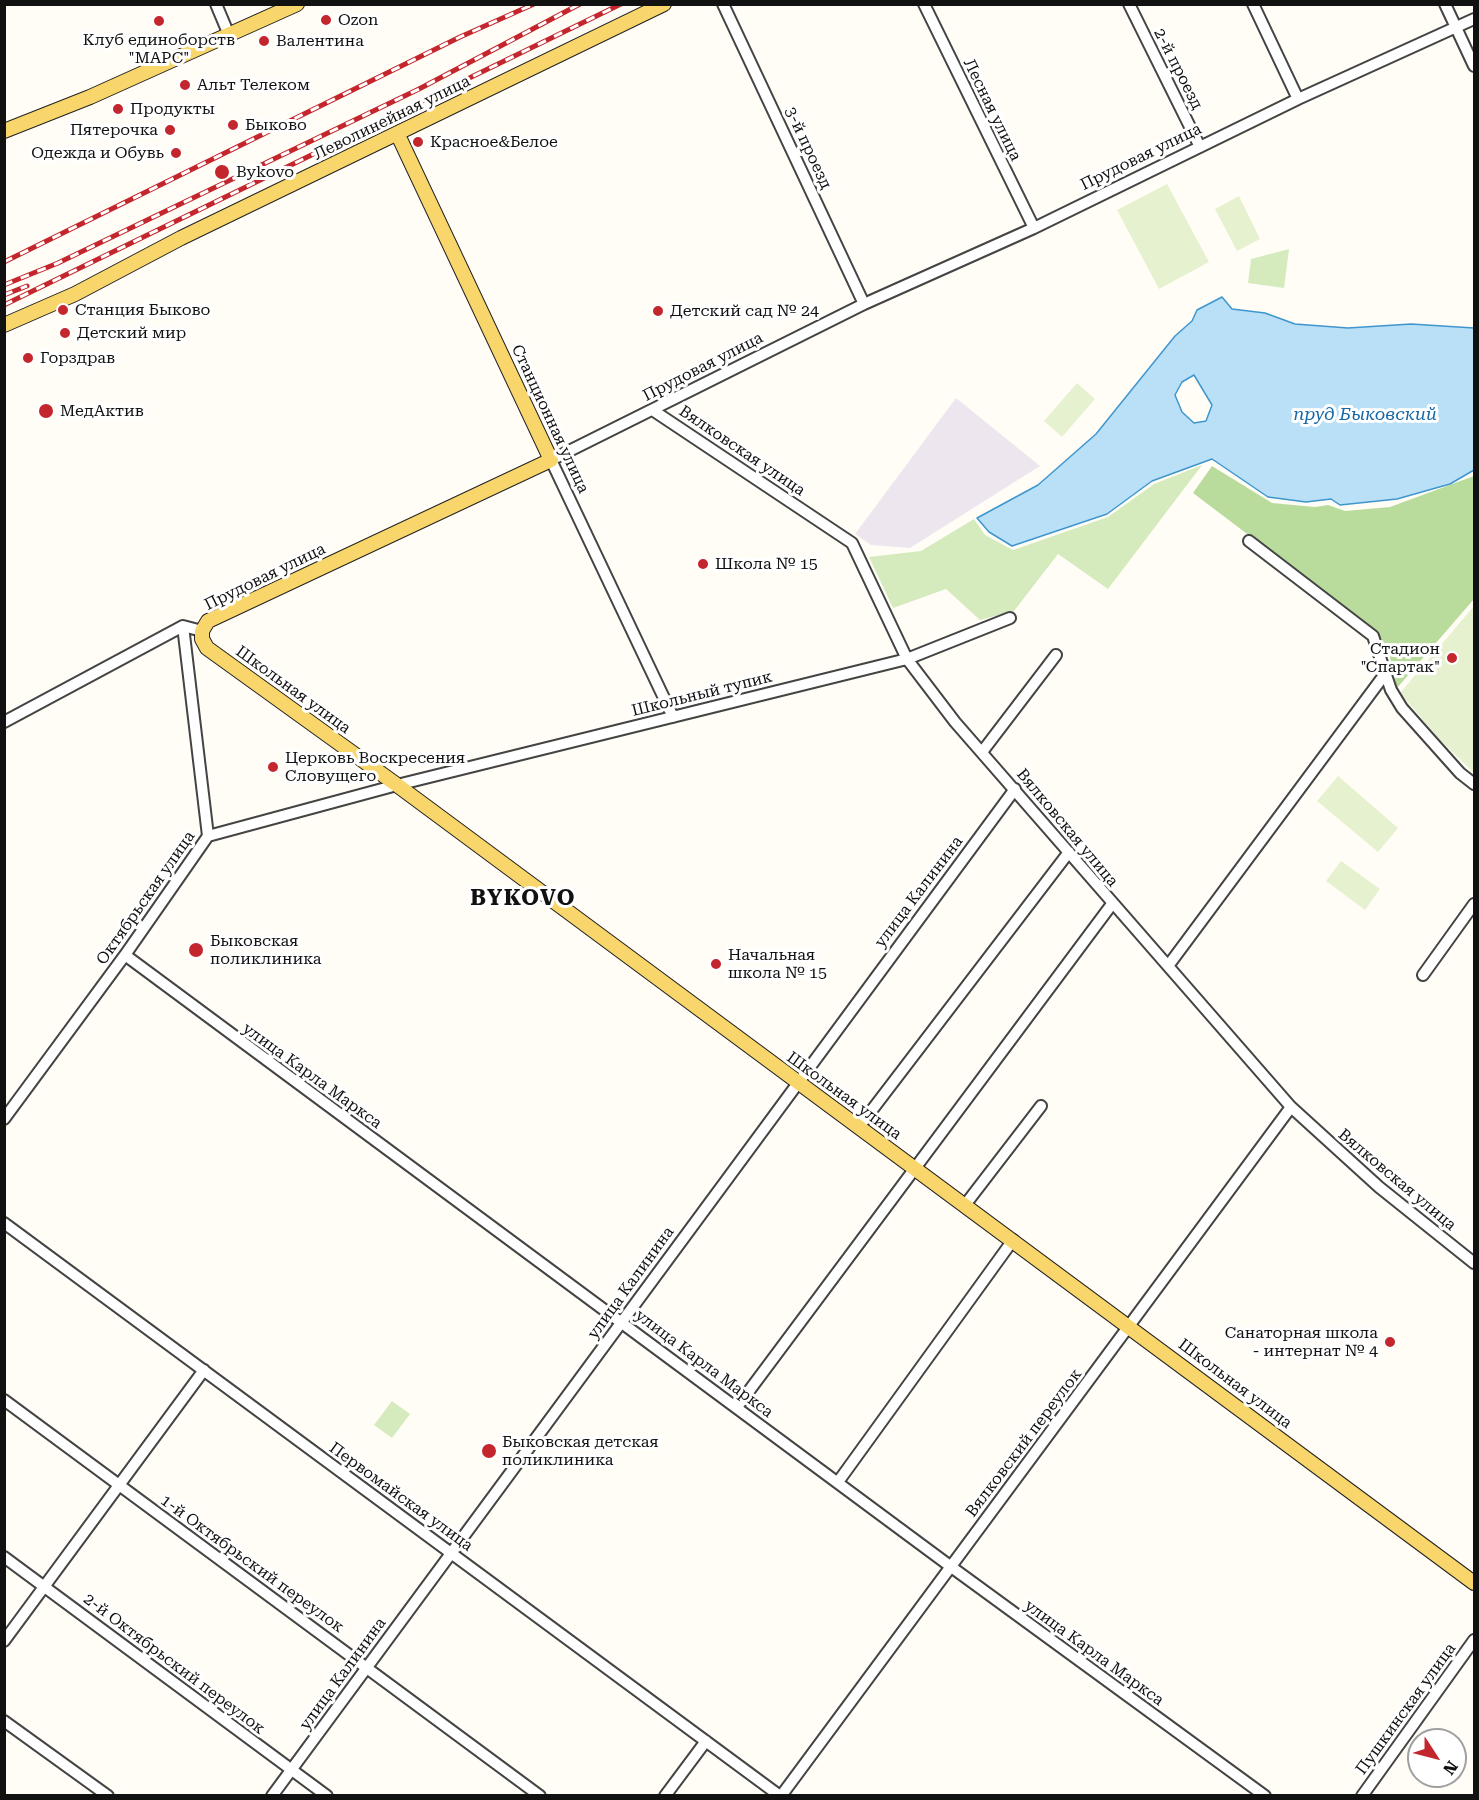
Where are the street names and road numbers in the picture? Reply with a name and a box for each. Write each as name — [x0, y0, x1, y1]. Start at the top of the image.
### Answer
street label: 2-й проезд — [1149, 25, 1207, 113]
street label: Лесная улица — [959, 56, 1025, 164]
street label: Леволинейная улица — [310, 72, 474, 164]
street label: 3-й проезд — [781, 104, 835, 192]
street label: Прудовая улица — [1077, 119, 1205, 195]
street label: Прудовая улица — [640, 328, 766, 406]
street label: Станционная улица — [507, 342, 593, 496]
street label: Вялковская улица — [675, 402, 809, 500]
street label: Прудовая улица — [201, 539, 329, 615]
street label: Школьная улица — [232, 642, 354, 738]
street label: Школьный тупик — [630, 667, 774, 721]
street label: Вялковская улица — [1012, 765, 1122, 891]
street label: Октябрьская улица — [93, 828, 199, 968]
street label: улица Калинина — [871, 833, 967, 951]
street label: улица Карла Маркса — [239, 1019, 385, 1133]
street label: Школьная улица — [783, 1048, 905, 1144]
street label: Вялковская улица — [1334, 1125, 1460, 1235]
street label: улица Калинина — [584, 1223, 678, 1343]
street label: улица Карла Маркса — [631, 1306, 777, 1422]
street label: Школьная улица — [1174, 1335, 1296, 1433]
street label: Вялковский переулок — [962, 1365, 1086, 1521]
street label: Первомайская улица — [325, 1438, 477, 1556]
street label: 1-й Октябрьский переулок — [157, 1491, 347, 1637]
street label: 2-й Октябрьский переулок — [80, 1590, 268, 1738]
street label: улица Карла Маркса — [1021, 1596, 1167, 1710]
street label: улица Калинина — [296, 1614, 390, 1734]
street label: Пушкинская улица — [1352, 1640, 1460, 1778]

